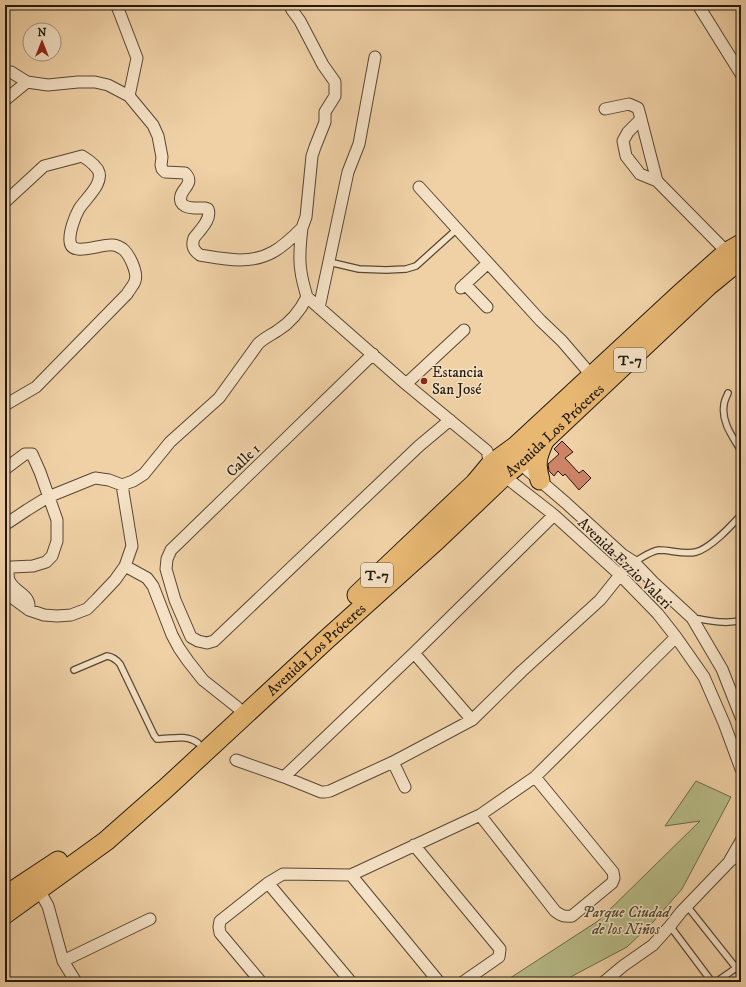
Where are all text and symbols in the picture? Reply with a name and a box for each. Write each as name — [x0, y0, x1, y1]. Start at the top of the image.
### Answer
north arrow — [22, 22, 62, 62]
text: N — [37, 26, 47, 40]
road number: T-7 — [614, 348, 646, 372]
place label: Estancia San José — [432, 363, 484, 399]
marker: Estancia San José — [419, 376, 429, 386]
street label: Avenida Los Próceres — [502, 380, 608, 481]
street label: Calle 1 — [222, 440, 264, 481]
street label: Avenida Ezzio Valeri — [573, 514, 676, 613]
road number: T-7 — [361, 563, 393, 587]
street label: Avenida Los Próceres — [263, 599, 370, 700]
park label: Parque Ciudad de los Niños — [582, 903, 673, 939]

